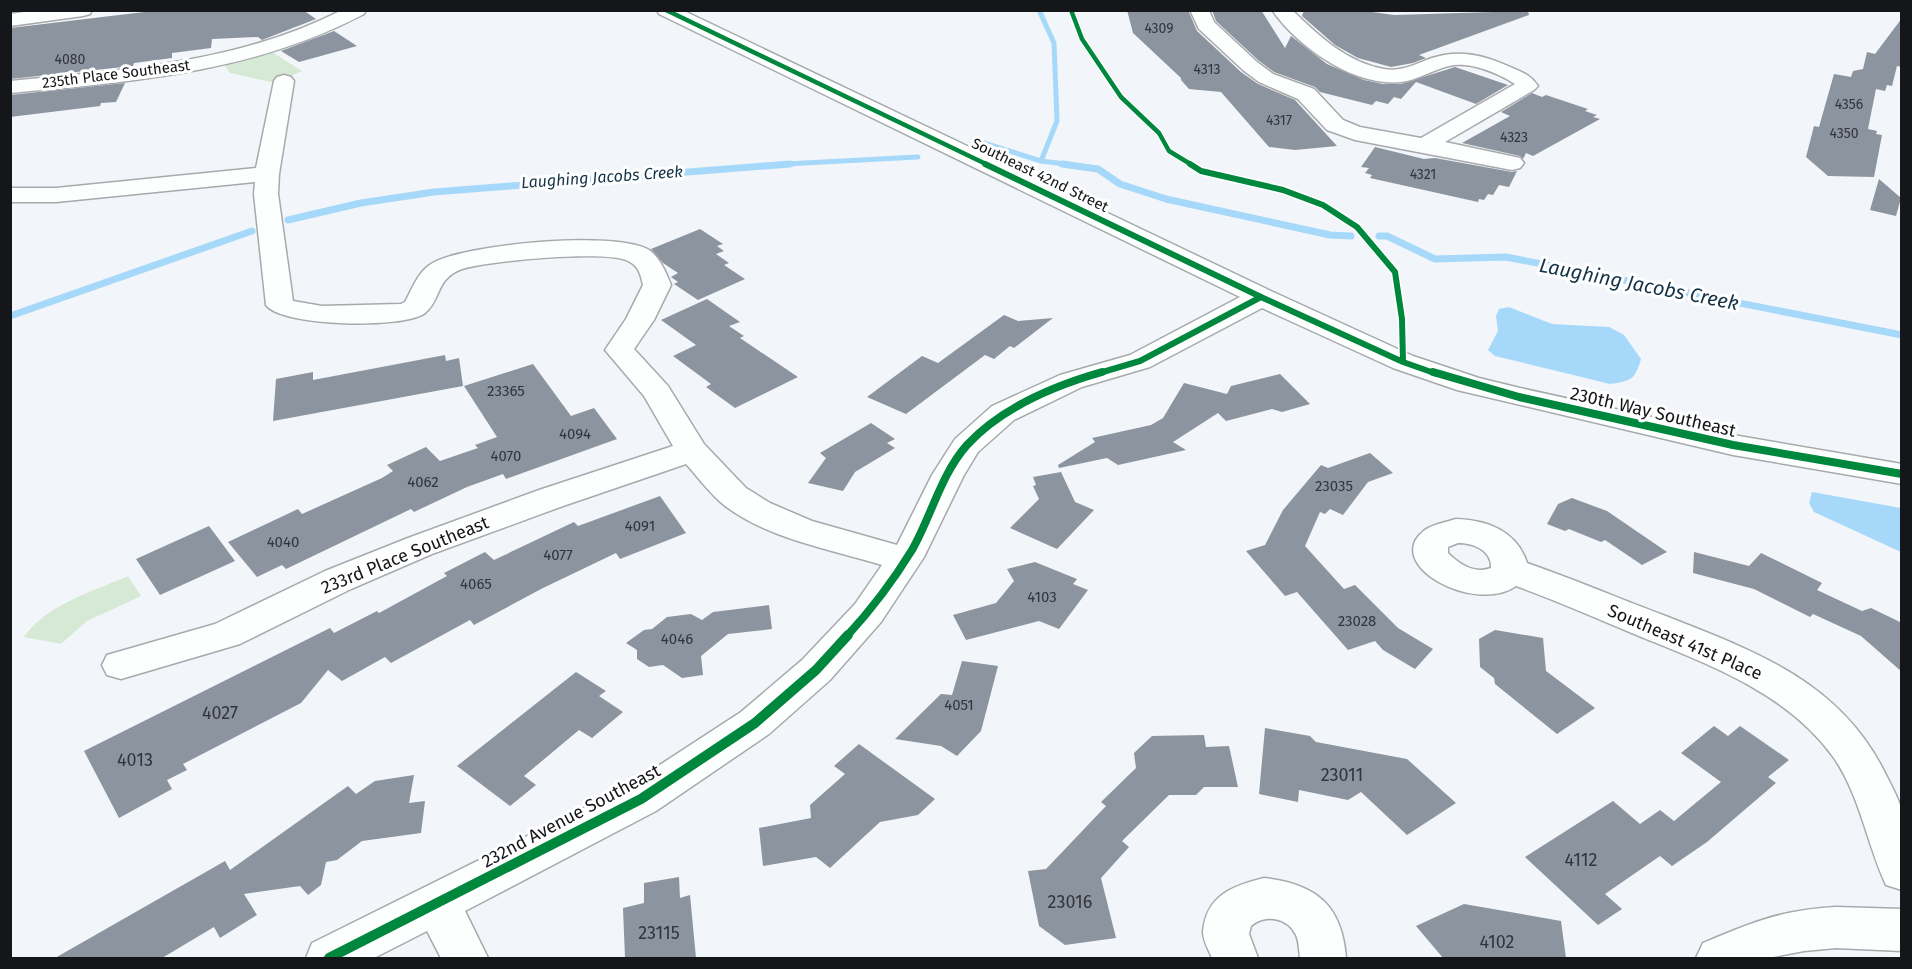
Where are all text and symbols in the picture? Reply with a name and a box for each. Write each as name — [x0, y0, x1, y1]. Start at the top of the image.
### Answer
house number: 4309 — [1144, 20, 1174, 37]
house number: 4080 — [55, 51, 86, 68]
street label: 235th Place Southeast — [41, 56, 192, 92]
house number: 4313 — [1194, 61, 1220, 78]
house number: 4356 — [1835, 96, 1863, 113]
house number: 4317 — [1266, 112, 1292, 129]
house number: 4350 — [1829, 125, 1859, 142]
house number: 4323 — [1500, 129, 1528, 146]
street label: Southeast 42nd Street — [969, 134, 1112, 216]
water label: Laughing Jacobs Creek — [520, 162, 684, 192]
house number: 4321 — [1410, 166, 1436, 183]
water label: Laughing Jacobs Creek — [1537, 253, 1741, 315]
house number: 23365 — [487, 382, 525, 400]
street label: 230th Way Southeast — [1568, 382, 1738, 442]
house number: 4094 — [559, 425, 591, 443]
house number: 4070 — [491, 447, 521, 465]
house number: 4062 — [407, 473, 439, 491]
house number: 23035 — [1315, 477, 1353, 495]
street label: 233rd Place Southeast — [318, 511, 492, 599]
house number: 4091 — [625, 517, 655, 535]
house number: 4040 — [267, 533, 299, 551]
house number: 4077 — [543, 546, 573, 564]
house number: 4065 — [460, 575, 492, 593]
house number: 4103 — [1027, 588, 1057, 606]
street label: Southeast 41st Place — [1604, 599, 1766, 685]
house number: 23028 — [1338, 612, 1376, 630]
house number: 4046 — [661, 630, 693, 648]
house number: 4051 — [944, 696, 974, 714]
house number: 4027 — [202, 702, 238, 724]
house number: 4013 — [117, 749, 153, 771]
street label: 232nd Avenue Southeast — [478, 759, 665, 872]
house number: 23011 — [1321, 764, 1363, 786]
house number: 4112 — [1565, 849, 1597, 871]
house number: 23016 — [1048, 891, 1092, 913]
house number: 23115 — [638, 922, 680, 944]
house number: 4102 — [1479, 931, 1515, 953]

